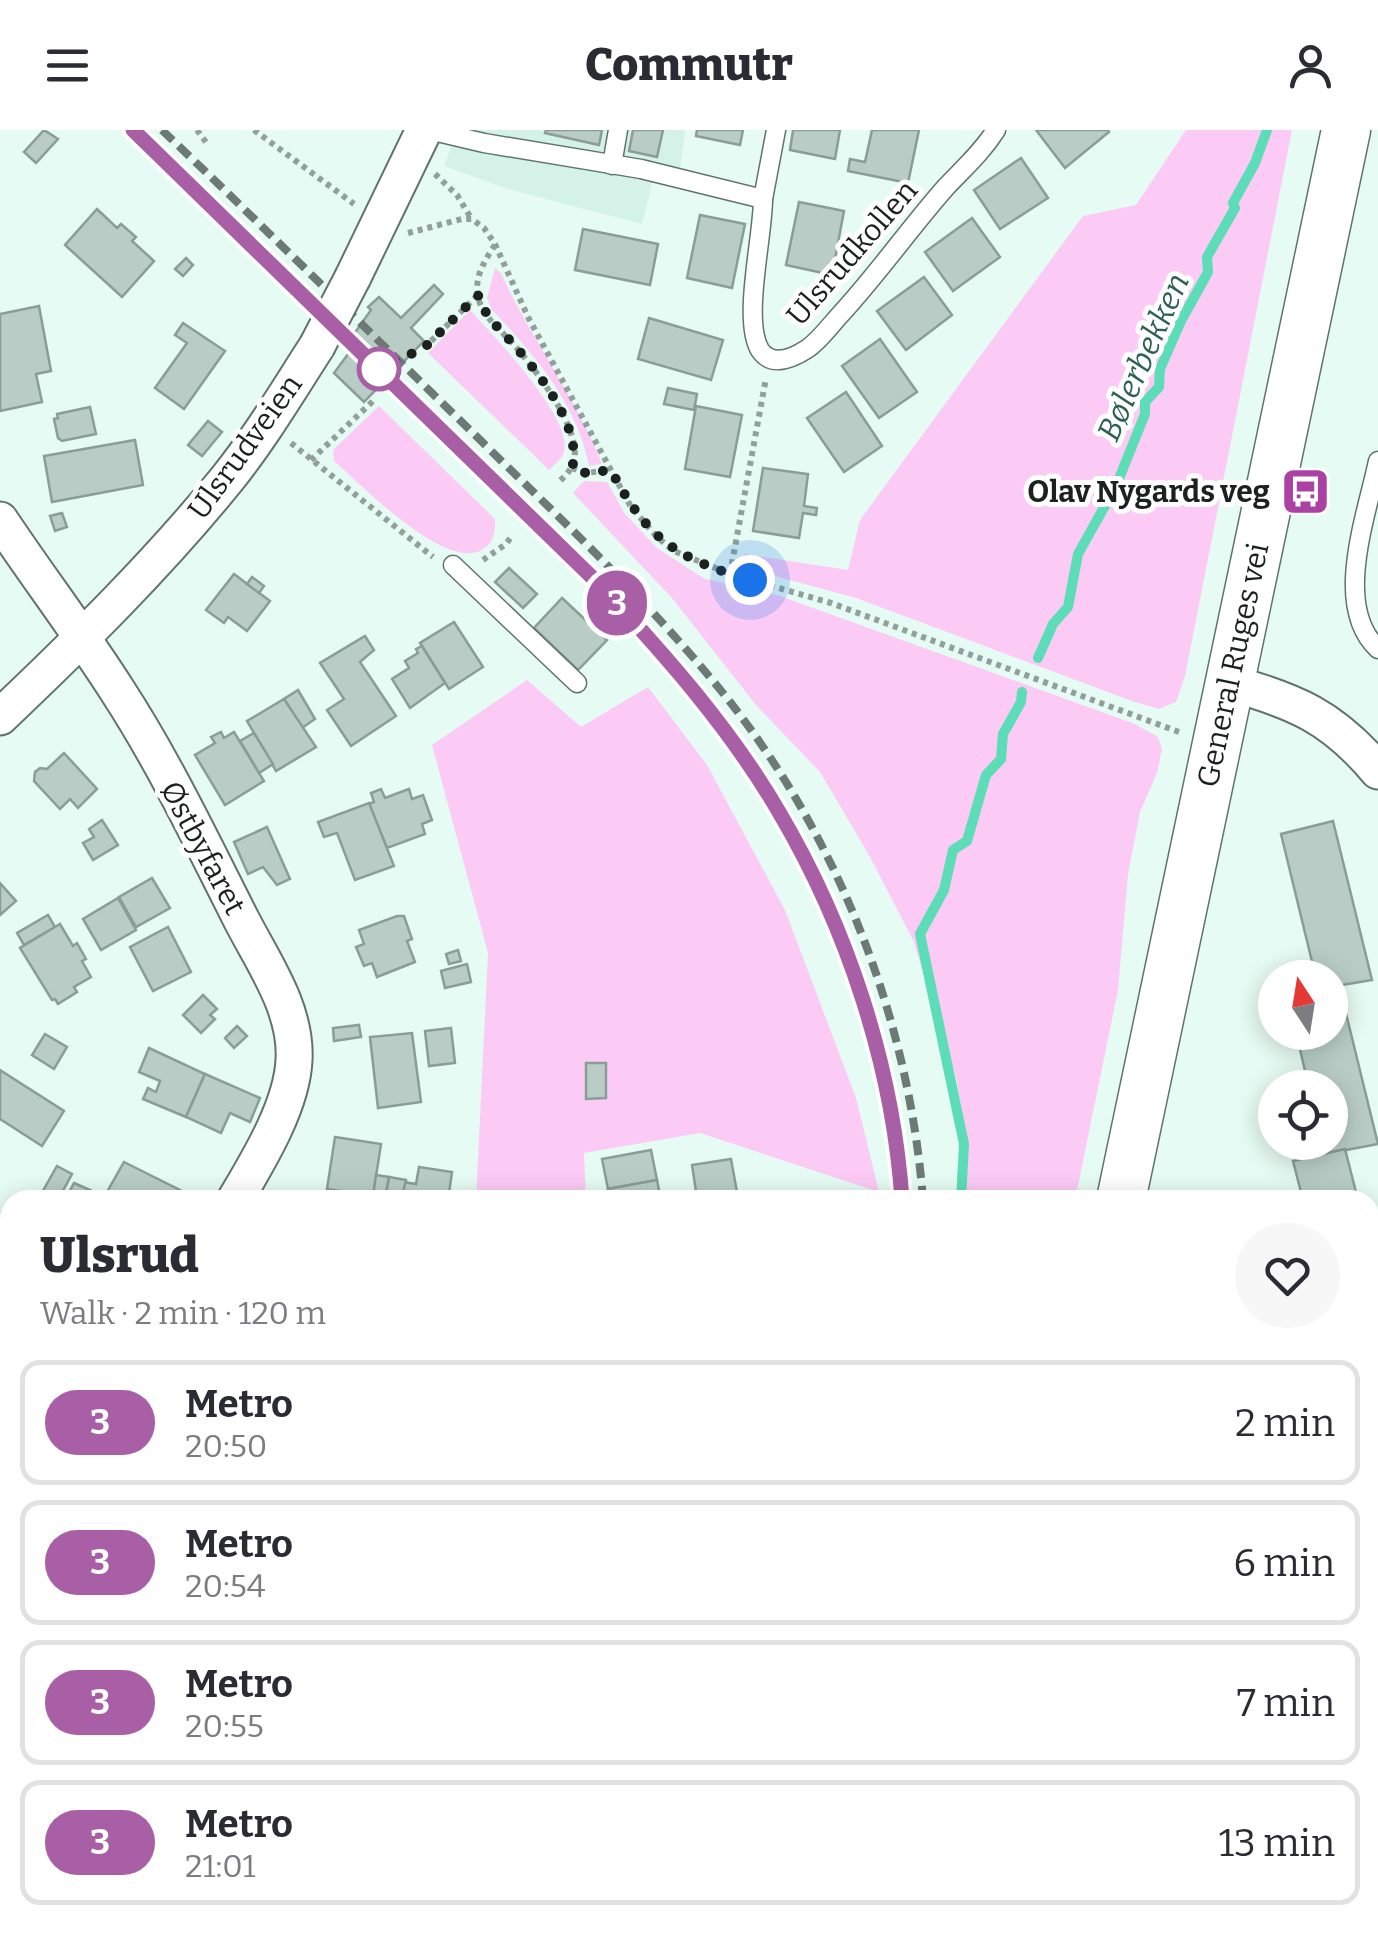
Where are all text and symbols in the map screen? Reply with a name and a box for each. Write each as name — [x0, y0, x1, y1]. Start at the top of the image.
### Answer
icon: menu — [40, 38, 95, 93]
text: Commutr — [585, 38, 793, 92]
icon: person — [1283, 38, 1338, 93]
street label: Ulsrudkollen — [779, 173, 925, 333]
water label: Bølerbekken — [1089, 267, 1197, 447]
unlabelled marker — [358, 348, 400, 390]
street label: Ulsrudveien — [180, 367, 310, 527]
bus stop icon: Olav Nygards veg — [1279, 466, 1331, 518]
place label: Olav Nygards veg — [1027, 474, 1270, 510]
street label: General Ruges vei — [1190, 540, 1276, 790]
your location — [725, 555, 775, 605]
line badge: 3 — [584, 570, 650, 636]
text: 3 — [607, 582, 627, 624]
street label: Østbyfaret — [153, 775, 253, 921]
north arrow — [1258, 960, 1348, 1050]
map controls — [1258, 960, 1348, 1160]
button: locate — [1258, 1070, 1348, 1160]
button: heart — [1235, 1223, 1340, 1328]
text: Ulsrud — [40, 1227, 199, 1285]
text: Walk · 2 min · 120 m — [40, 1294, 326, 1332]
text: Metro — [185, 1381, 293, 1427]
text: 2 min — [1235, 1400, 1335, 1446]
text: 3 — [90, 1401, 110, 1443]
text: 20:50 — [185, 1427, 267, 1465]
text: Metro — [185, 1521, 293, 1567]
text: 6 min — [1233, 1540, 1335, 1586]
text: 3 — [90, 1541, 110, 1583]
text: 20:54 — [185, 1567, 265, 1605]
text: Metro — [185, 1661, 293, 1707]
text: 7 min — [1237, 1680, 1335, 1726]
text: 3 — [90, 1681, 110, 1723]
text: 20:55 — [185, 1707, 264, 1745]
text: Metro — [185, 1801, 293, 1847]
text: 13 min — [1219, 1820, 1335, 1866]
text: 3 — [90, 1821, 110, 1863]
text: 21:01 — [185, 1847, 256, 1885]

